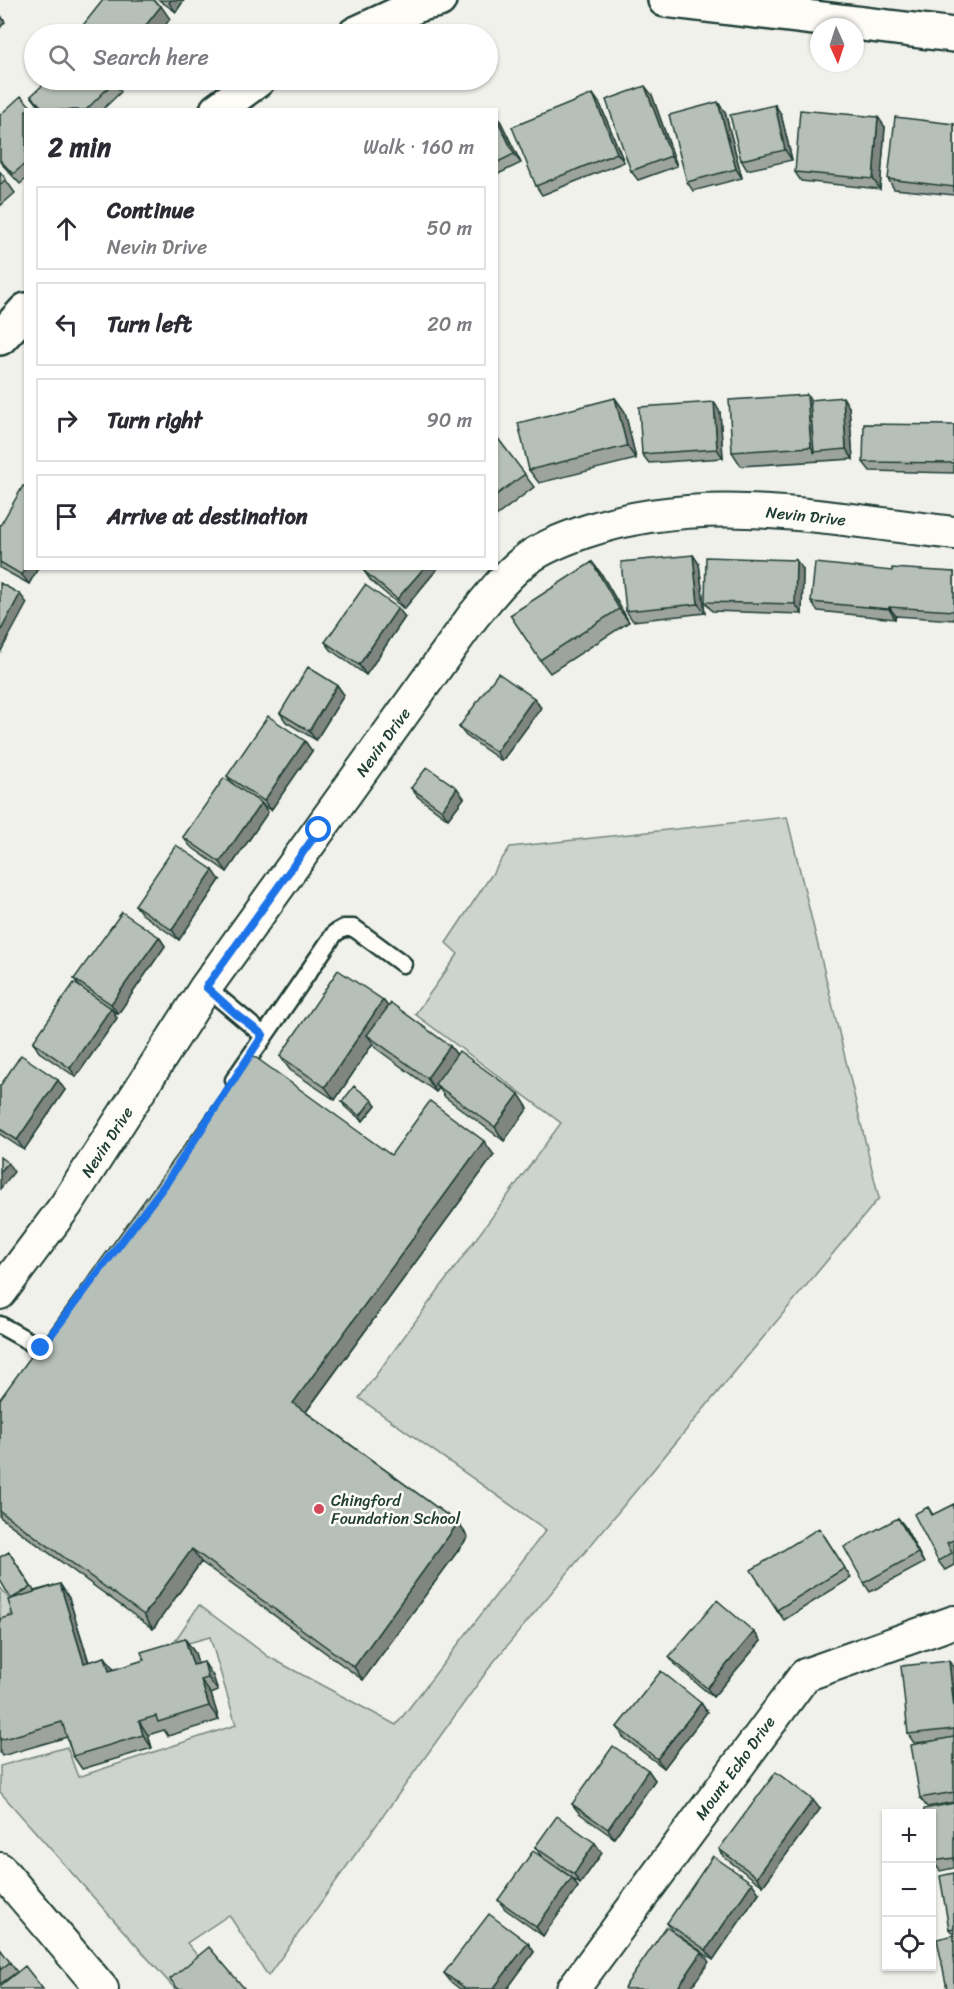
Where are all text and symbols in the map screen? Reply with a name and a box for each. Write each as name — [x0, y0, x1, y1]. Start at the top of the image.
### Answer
north arrow — [810, 18, 864, 72]
search box — [24, 24, 498, 90]
text: Search here — [93, 38, 209, 77]
icon: search — [45, 41, 78, 74]
text: 2 min — [48, 124, 111, 170]
text: Walk · 160 m — [363, 130, 474, 165]
text: Continue — [107, 191, 195, 230]
text: 50 m — [427, 211, 472, 246]
icon: ahead — [50, 212, 83, 245]
text: Nevin Drive — [107, 230, 207, 265]
text: Turn left — [107, 305, 192, 344]
text: 20 m — [427, 307, 472, 342]
icon: left — [50, 308, 83, 341]
text: Turn right — [107, 401, 202, 440]
text: 90 m — [427, 403, 472, 438]
icon: right — [50, 404, 83, 437]
text: Arrive at destination — [107, 497, 308, 536]
street label: Nevin Drive — [765, 497, 847, 535]
icon: arrive — [50, 500, 83, 533]
street label: Nevin Drive — [348, 701, 418, 783]
route start — [305, 816, 331, 842]
street label: Nevin Drive — [73, 1100, 141, 1184]
route end — [27, 1334, 53, 1360]
place label: Chingford Foundation School — [331, 1486, 461, 1533]
marker: Chingford Foundation School — [312, 1502, 326, 1516]
street label: Mount Echo Drive — [687, 1710, 783, 1826]
map controls — [882, 1809, 936, 1971]
button: + — [882, 1809, 936, 1863]
button: − — [882, 1863, 936, 1917]
button: locate — [882, 1917, 936, 1971]

